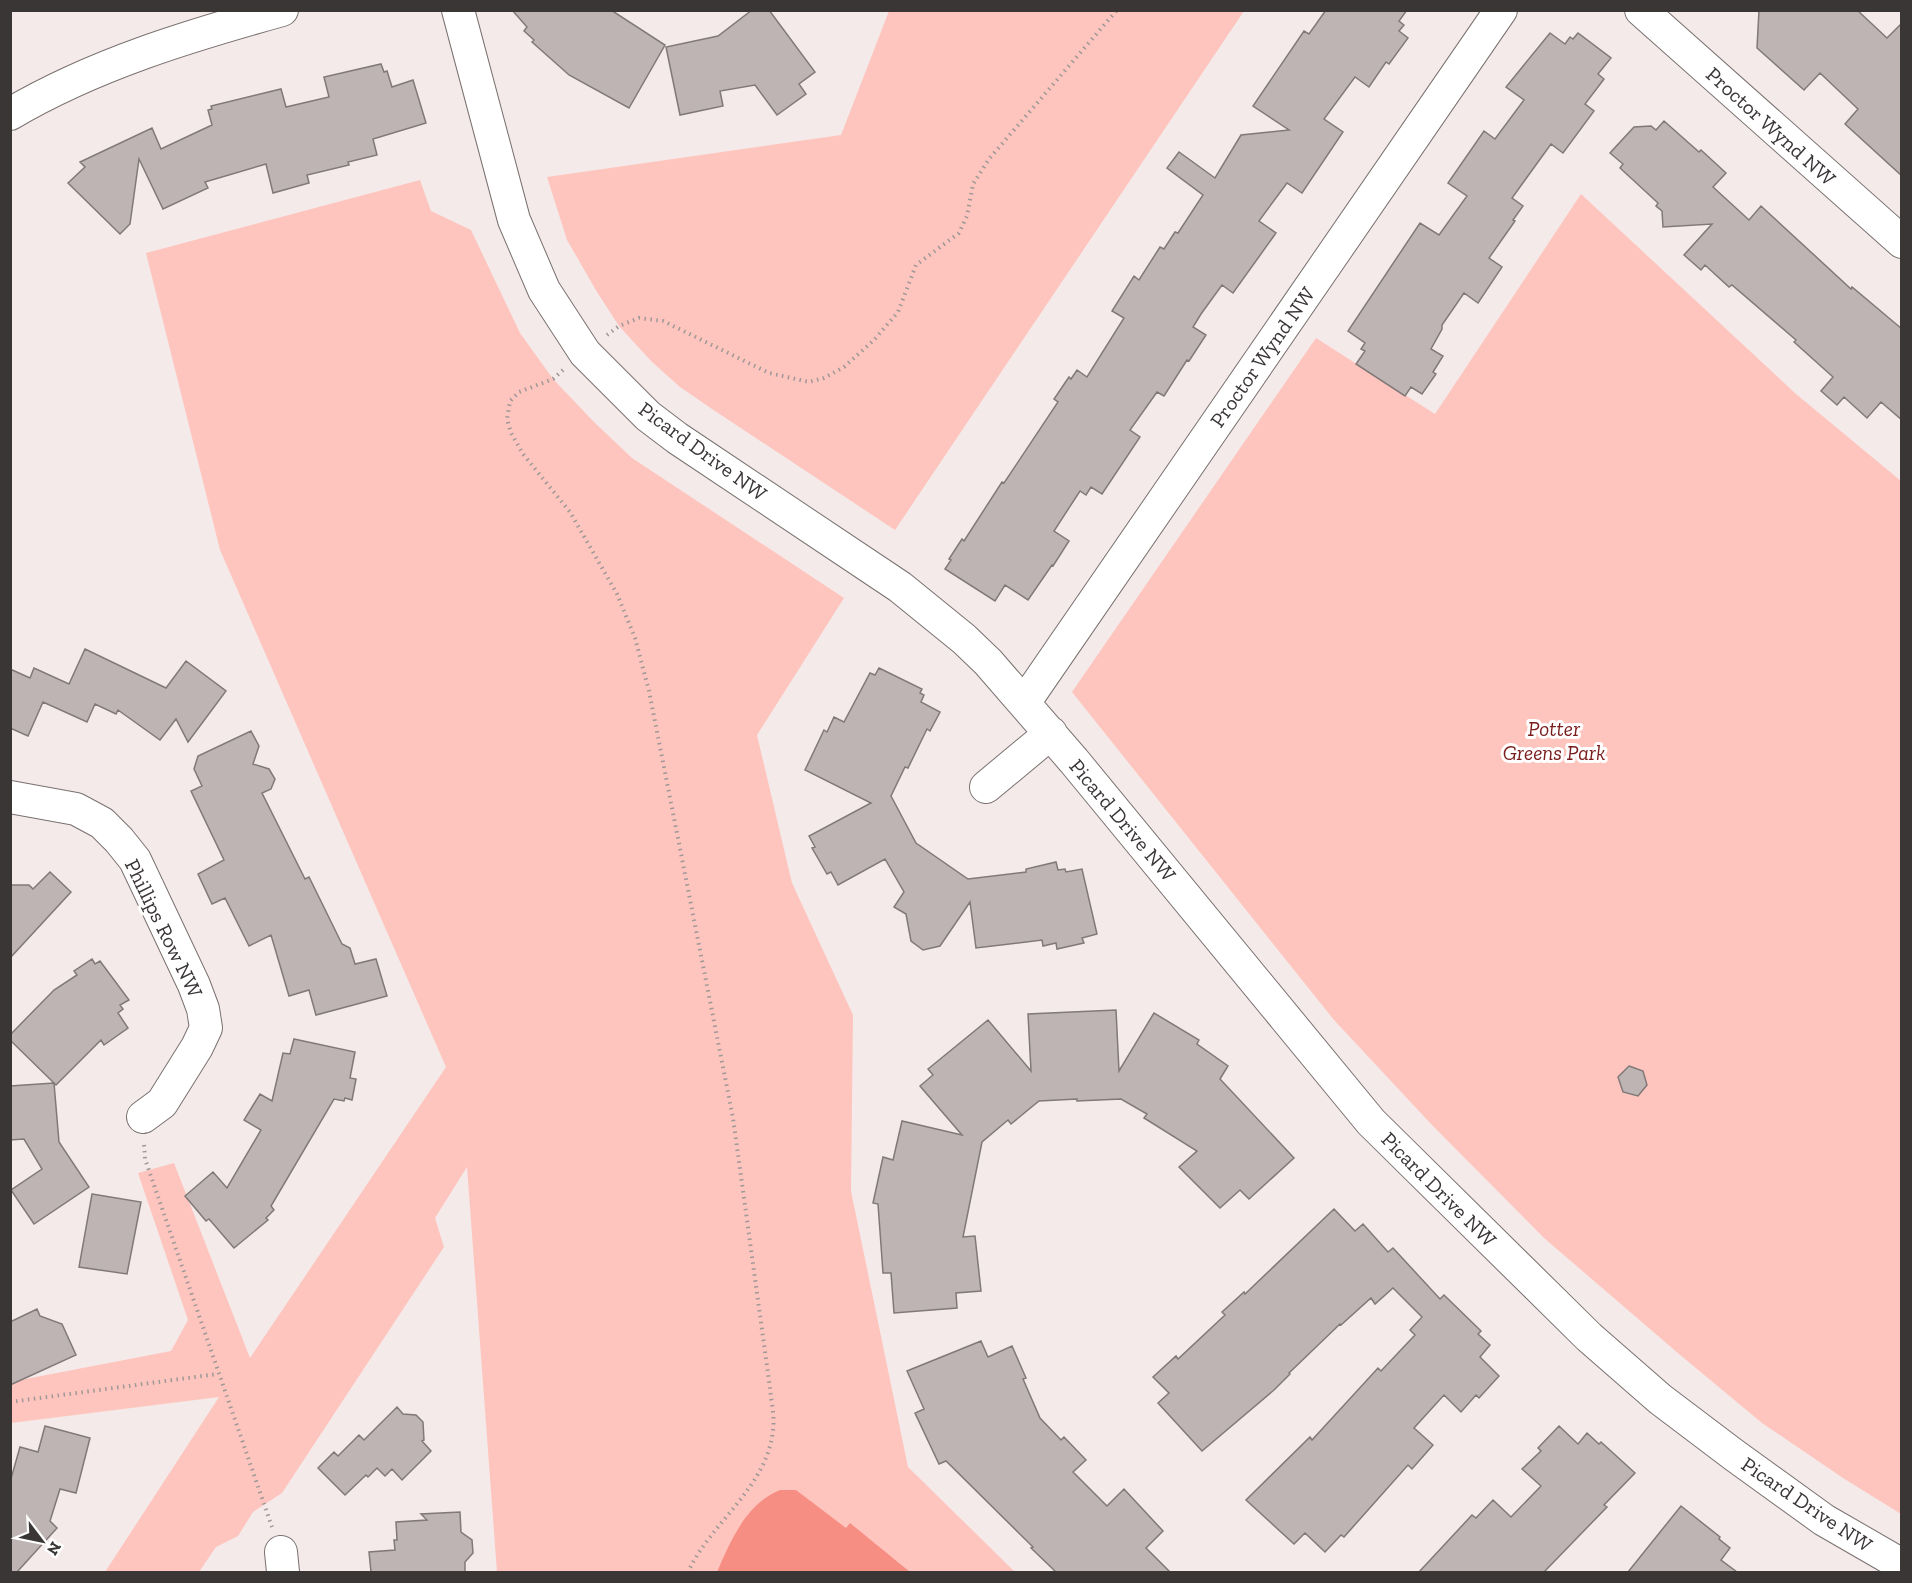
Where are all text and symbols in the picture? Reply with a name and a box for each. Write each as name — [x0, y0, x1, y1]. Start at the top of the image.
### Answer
street label: Proctor Wynd NW — [1701, 61, 1841, 191]
street label: Proctor Wynd NW — [1204, 282, 1320, 432]
street label: Picard Drive NW — [634, 396, 772, 506]
park label: Potter Greens Park — [1503, 716, 1605, 765]
street label: Picard Drive NW — [1065, 754, 1182, 887]
street label: Phillips Row NW — [120, 855, 209, 1002]
street label: Picard Drive NW — [1376, 1126, 1502, 1252]
street label: Picard Drive NW — [1737, 1451, 1877, 1557]
north arrow — [12, 1511, 72, 1571]
text: N — [43, 1538, 66, 1559]

